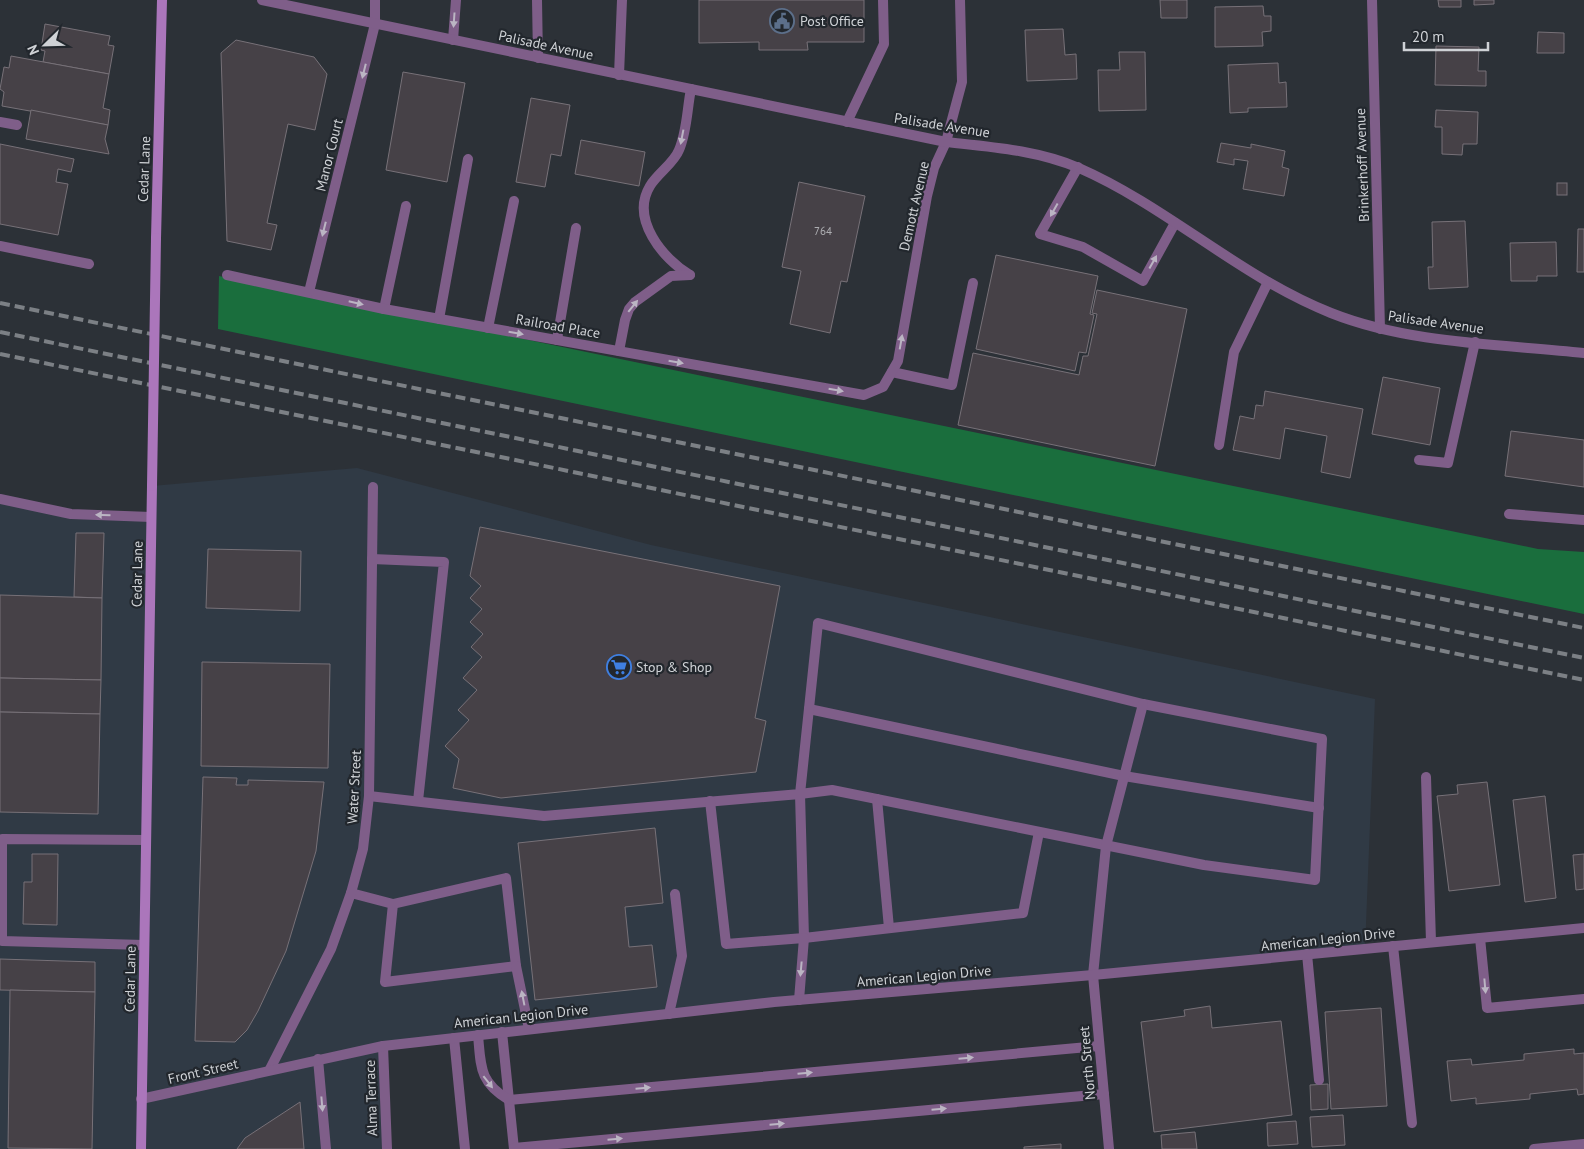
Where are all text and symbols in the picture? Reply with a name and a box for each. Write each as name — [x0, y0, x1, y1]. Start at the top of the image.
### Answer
public building icon: Post Office — [769, 8, 795, 34]
one-way arrow — [450, 12, 458, 28]
place label: Post Office — [800, 12, 864, 30]
north arrow — [20, 20, 70, 70]
scale bar — [1404, 20, 1488, 52]
street label: Palisade Avenue — [497, 26, 595, 64]
text: 20 m — [1412, 27, 1445, 46]
text: N — [23, 42, 43, 58]
one-way arrow — [360, 64, 368, 79]
street label: Brinkerhoff Avenue — [1351, 108, 1373, 222]
street label: Palisade Avenue — [893, 109, 991, 141]
street label: Manor Court — [311, 117, 347, 193]
one-way arrow — [678, 130, 686, 145]
street label: Cedar Lane — [134, 136, 154, 202]
street label: Demott Avenue — [895, 159, 933, 253]
one-way arrow — [1050, 203, 1058, 217]
one-way arrow — [320, 221, 328, 236]
house number: 764 — [814, 224, 832, 238]
one-way arrow — [1149, 256, 1158, 269]
one-way arrow — [349, 299, 364, 307]
one-way arrow — [627, 299, 638, 312]
street label: Palisade Avenue — [1387, 306, 1485, 338]
street label: Railroad Place — [514, 310, 602, 342]
one-way arrow — [508, 329, 524, 337]
one-way arrow — [898, 334, 906, 350]
one-way arrow — [668, 358, 684, 366]
one-way arrow — [828, 387, 844, 395]
one-way arrow — [94, 510, 110, 518]
street label: Cedar Lane — [127, 541, 147, 607]
supermarket icon: Stop & Shop — [606, 654, 632, 680]
place label: Stop & Shop — [636, 658, 712, 676]
street label: Water Street — [343, 749, 365, 824]
street label: American Legion Drive — [1260, 923, 1396, 955]
street label: Cedar Lane — [120, 946, 140, 1012]
one-way arrow — [797, 961, 805, 977]
street label: American Legion Drive — [856, 961, 992, 991]
one-way arrow — [1481, 979, 1489, 995]
one-way arrow — [519, 990, 527, 1005]
street label: American Legion Drive — [453, 1000, 589, 1032]
street label: North Street — [1075, 1025, 1099, 1101]
street label: Front Street — [166, 1054, 240, 1088]
one-way arrow — [959, 1054, 975, 1062]
street label: Alma Terrace — [361, 1059, 381, 1137]
one-way arrow — [797, 1069, 813, 1077]
one-way arrow — [483, 1075, 493, 1089]
one-way arrow — [635, 1083, 651, 1091]
one-way arrow — [318, 1096, 326, 1112]
one-way arrow — [931, 1105, 947, 1113]
one-way arrow — [769, 1120, 785, 1128]
one-way arrow — [607, 1135, 623, 1143]

